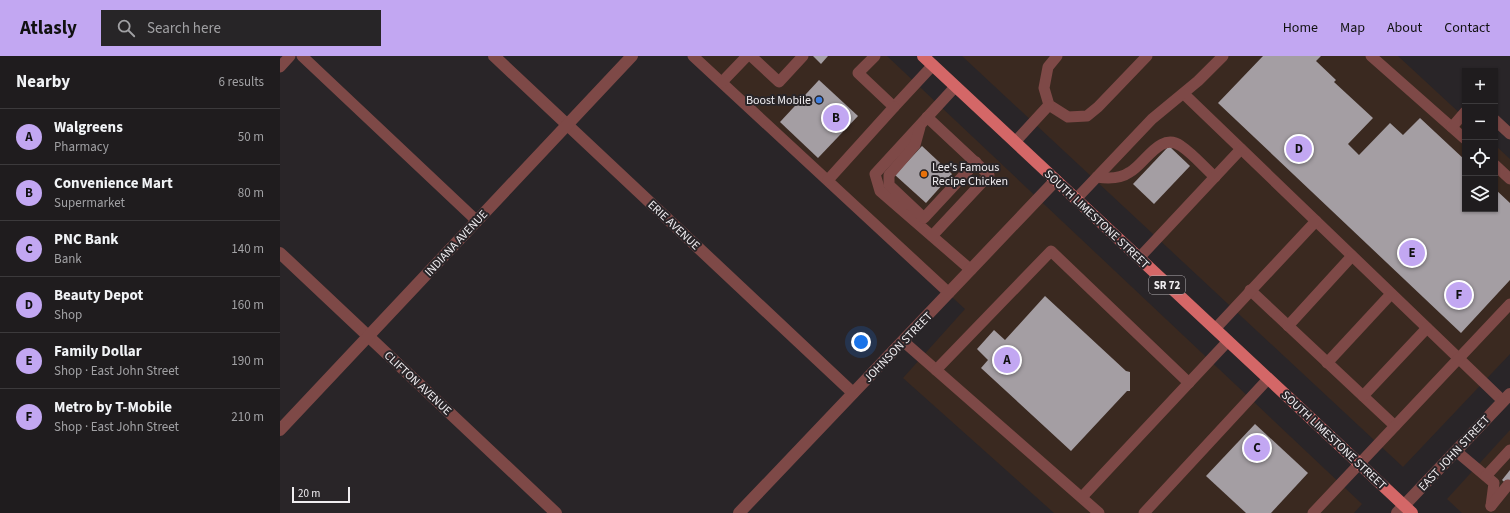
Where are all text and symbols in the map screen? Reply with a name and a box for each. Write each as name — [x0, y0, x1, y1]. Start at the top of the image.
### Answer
search box — [101, 10, 381, 46]
text: Atlasly — [20, 15, 77, 42]
icon: search — [115, 17, 137, 39]
text: Search here — [147, 18, 221, 39]
text: Home — [1283, 18, 1318, 38]
text: Map — [1340, 18, 1365, 38]
text: About — [1387, 18, 1422, 38]
text: Contact — [1444, 18, 1490, 38]
map controls — [1462, 68, 1498, 212]
button: + — [1462, 68, 1498, 104]
text: Nearby — [16, 70, 70, 94]
text: 6 results — [219, 73, 264, 91]
place label: Boost Mobile — [746, 92, 811, 109]
marker: Boost Mobile — [814, 95, 824, 105]
pin: B — [823, 103, 849, 133]
button: − — [1462, 104, 1498, 140]
text: Walgreens — [54, 117, 123, 138]
text: A — [25, 128, 33, 146]
text: 50 m — [238, 128, 264, 146]
pin: D — [1286, 134, 1312, 164]
text: Pharmacy — [54, 138, 109, 156]
button: locate — [1462, 140, 1498, 176]
place label: Lee's Famous Recipe Chicken — [932, 159, 1008, 190]
street label: SOUTH LIMESTONE STREET — [1040, 166, 1153, 273]
marker: Lee's Famous Recipe Chicken — [919, 169, 929, 179]
text: Convenience Mart — [54, 173, 173, 194]
button: layers — [1462, 176, 1498, 212]
text: B — [25, 184, 33, 202]
text: 80 m — [238, 184, 264, 202]
text: Supermarket — [54, 194, 125, 212]
street label: ERIE AVENUE — [644, 197, 703, 254]
street label: INDIANA AVENUE — [421, 206, 492, 280]
text: PNC Bank — [54, 229, 118, 250]
pin: E — [1399, 238, 1425, 268]
text: C — [25, 240, 33, 258]
text: 140 m — [231, 240, 264, 258]
text: Bank — [54, 250, 82, 268]
road number: SR 72 — [1149, 276, 1185, 294]
pin: F — [1446, 280, 1472, 310]
text: Beauty Depot — [54, 285, 143, 306]
text: D — [25, 296, 33, 314]
text: 160 m — [231, 296, 264, 314]
text: Shop — [54, 306, 82, 324]
street label: JOHNSON STREET — [860, 308, 937, 386]
your location — [851, 332, 871, 352]
text: Family Dollar — [54, 341, 142, 362]
pin: A — [994, 345, 1020, 375]
street label: CLIFTON AVENUE — [380, 348, 455, 419]
text: E — [25, 352, 33, 370]
text: 190 m — [231, 352, 264, 370]
text: Shop · East John Street — [54, 362, 179, 380]
street label: SOUTH LIMESTONE STREET — [1277, 387, 1390, 494]
text: Metro by T-Mobile — [54, 397, 172, 418]
text: F — [26, 408, 32, 426]
text: 210 m — [231, 408, 264, 426]
street label: EAST JOHN STREET — [1415, 411, 1494, 495]
text: Shop · East John Street — [54, 418, 179, 436]
pin: C — [1244, 433, 1270, 463]
scale bar — [292, 485, 350, 504]
text: 20 m — [298, 486, 320, 501]

